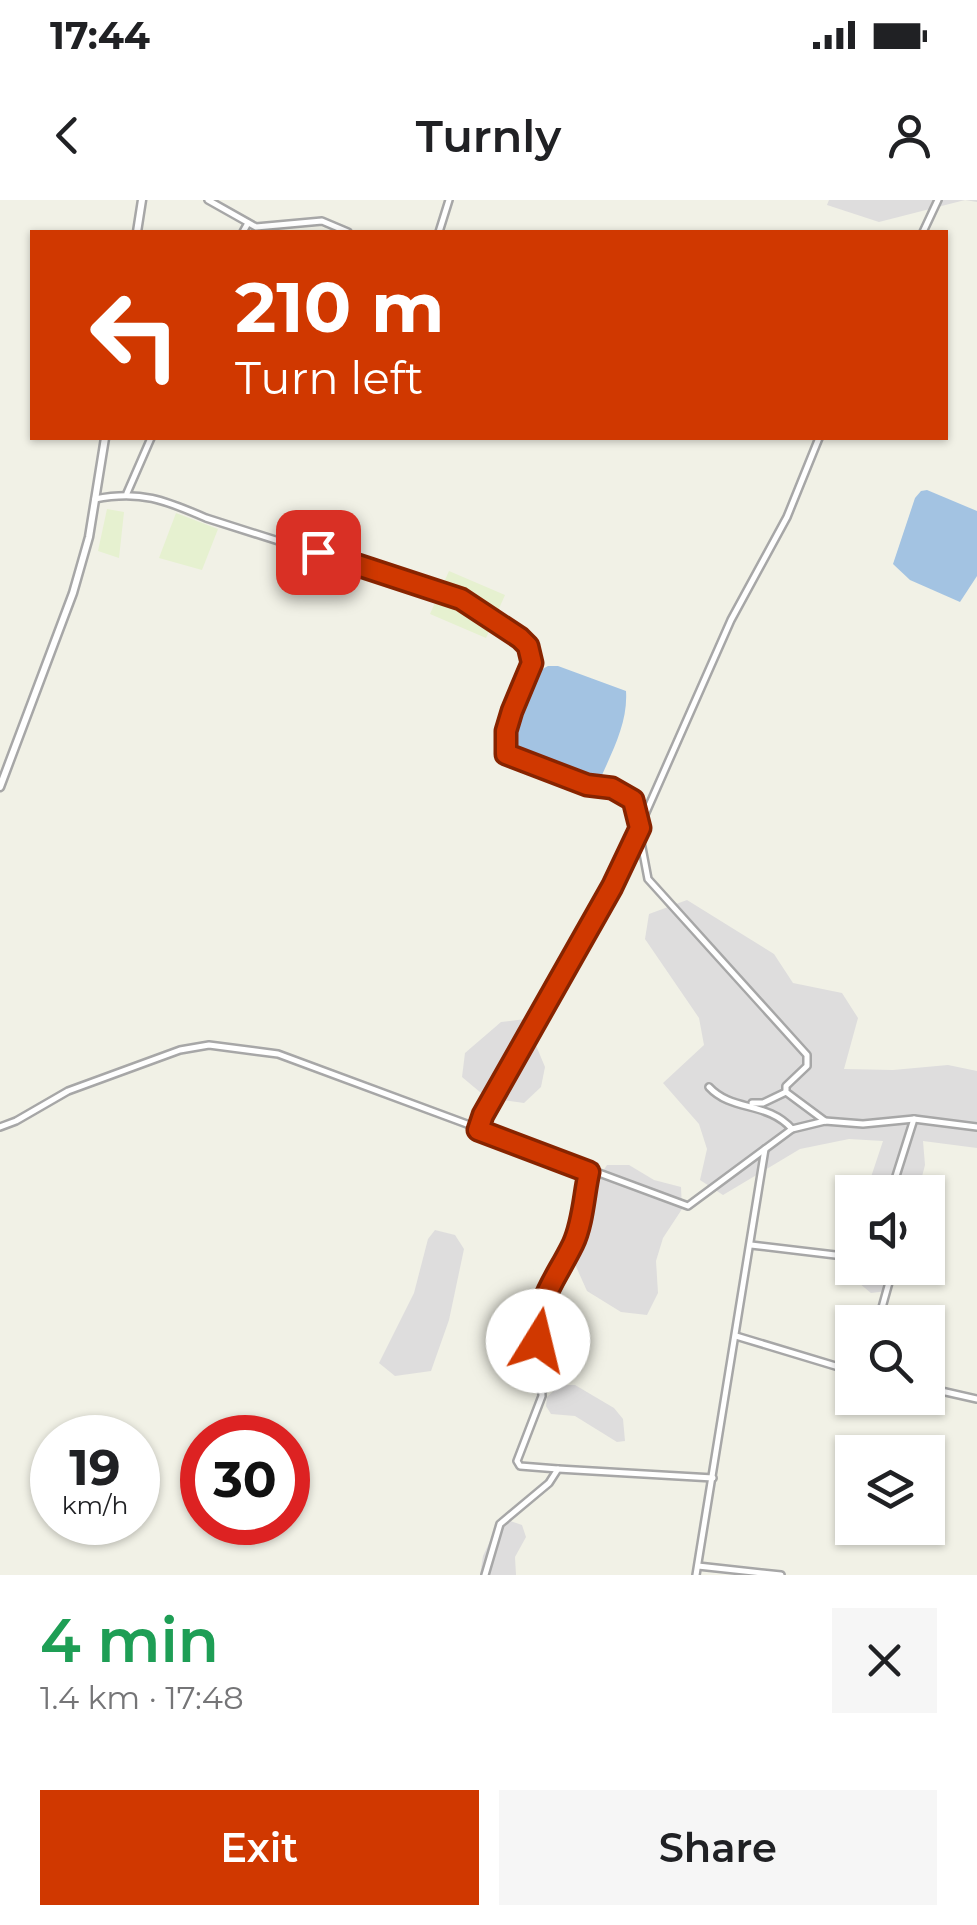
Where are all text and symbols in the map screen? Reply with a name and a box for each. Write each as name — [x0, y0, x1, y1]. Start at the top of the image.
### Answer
text: 17:44 — [50, 12, 150, 59]
icon: back — [40, 108, 95, 163]
text: Turnly — [416, 108, 561, 163]
icon: person — [882, 108, 937, 163]
text: 210 m — [235, 264, 445, 350]
icon: left — [70, 270, 200, 400]
text: Turn left — [235, 350, 423, 405]
pin — [276, 510, 361, 595]
icon: arrive — [291, 525, 346, 580]
map controls — [835, 1175, 945, 1545]
button: sound — [835, 1175, 945, 1285]
position arrow — [486, 1289, 590, 1393]
button: search — [835, 1305, 945, 1415]
speed limit sign: 30 — [180, 1415, 310, 1545]
button: layers — [835, 1435, 945, 1545]
text: 19 — [69, 1437, 121, 1498]
text: km/h — [62, 1490, 128, 1520]
text: 4 min — [40, 1604, 219, 1677]
button: close — [832, 1608, 937, 1713]
text: 1.4 km · 17:48 — [40, 1678, 244, 1717]
button: Exit — [40, 1790, 479, 1905]
button: Share — [499, 1790, 937, 1905]

